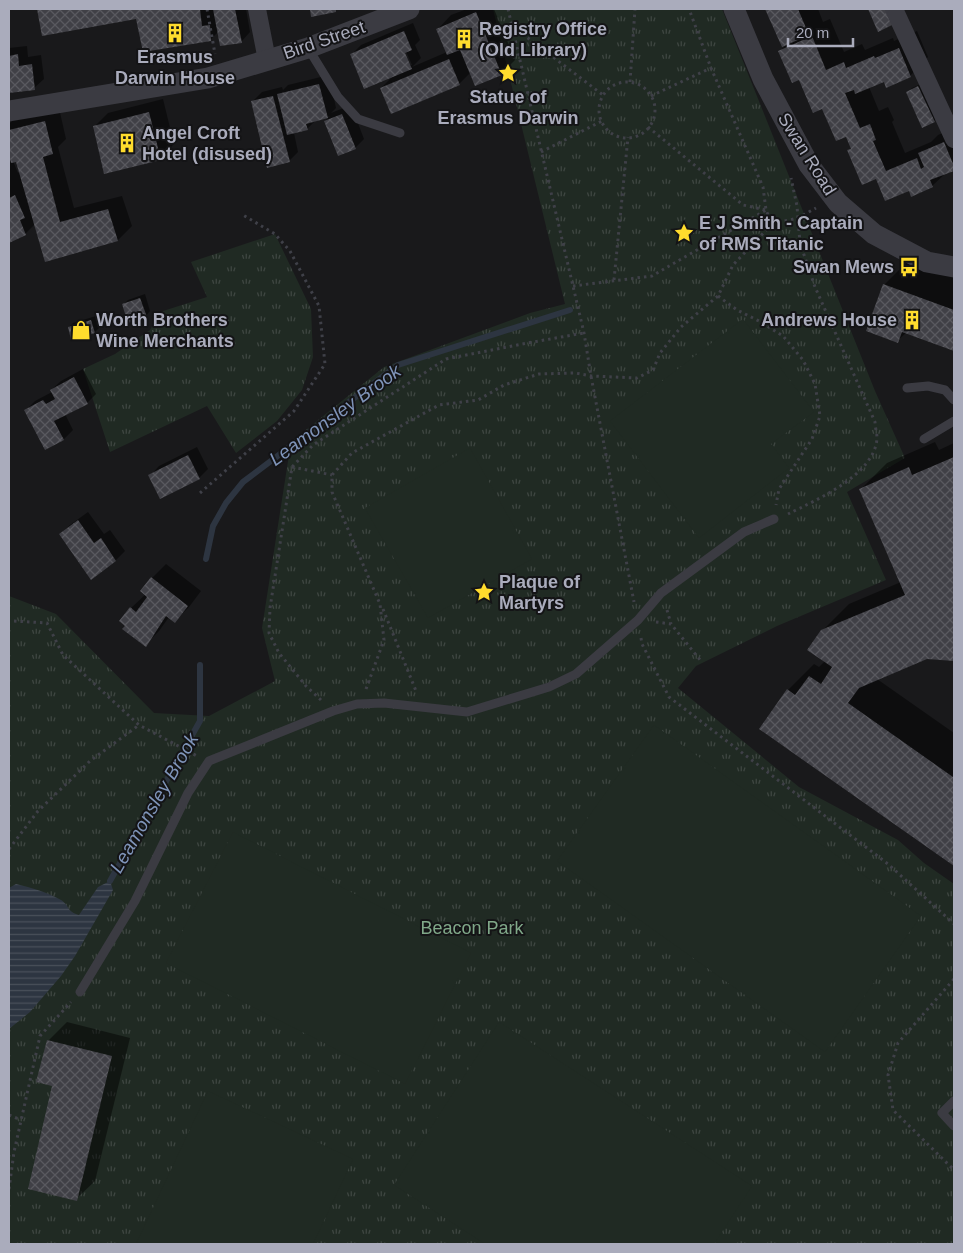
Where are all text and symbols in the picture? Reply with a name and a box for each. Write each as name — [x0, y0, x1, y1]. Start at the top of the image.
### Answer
scale bar — [788, 15, 853, 47]
street label: Bird Street — [281, 17, 367, 63]
place label: Registry Office (Old Library) — [479, 19, 607, 60]
building icon: Erasmus Darwin House — [164, 22, 186, 44]
text: 20 m — [796, 24, 829, 41]
building icon: Registry Office (Old Library) — [453, 28, 475, 50]
place label: Erasmus Darwin House — [115, 47, 235, 88]
place icon: Statue of Erasmus Darwin — [497, 62, 519, 84]
place label: Statue of Erasmus Darwin — [437, 87, 579, 128]
street label: Swan Road — [774, 109, 840, 199]
place label: Angel Croft Hotel (disused) — [142, 123, 272, 164]
building icon: Angel Croft Hotel (disused) — [116, 132, 138, 154]
place label: E J Smith - Captain of RMS Titanic — [699, 213, 863, 254]
place icon: E J Smith - Captain of RMS Titanic — [673, 222, 695, 244]
bus stop icon: Swan Mews — [898, 256, 920, 278]
place label: Swan Mews — [793, 257, 894, 277]
building icon: Andrews House — [901, 309, 923, 331]
place label: Worth Brothers Wine Merchants — [96, 310, 234, 351]
place label: Andrews House — [761, 310, 897, 330]
shop icon: Worth Brothers Wine Merchants — [70, 319, 92, 341]
water label: Leamonsley Brook — [265, 359, 406, 470]
place label: Plaque of Martyrs — [499, 572, 581, 613]
place icon: Plaque of Martyrs — [473, 581, 495, 603]
water label: Leamonsley Brook — [106, 728, 203, 876]
park label: Beacon Park — [420, 918, 525, 938]

